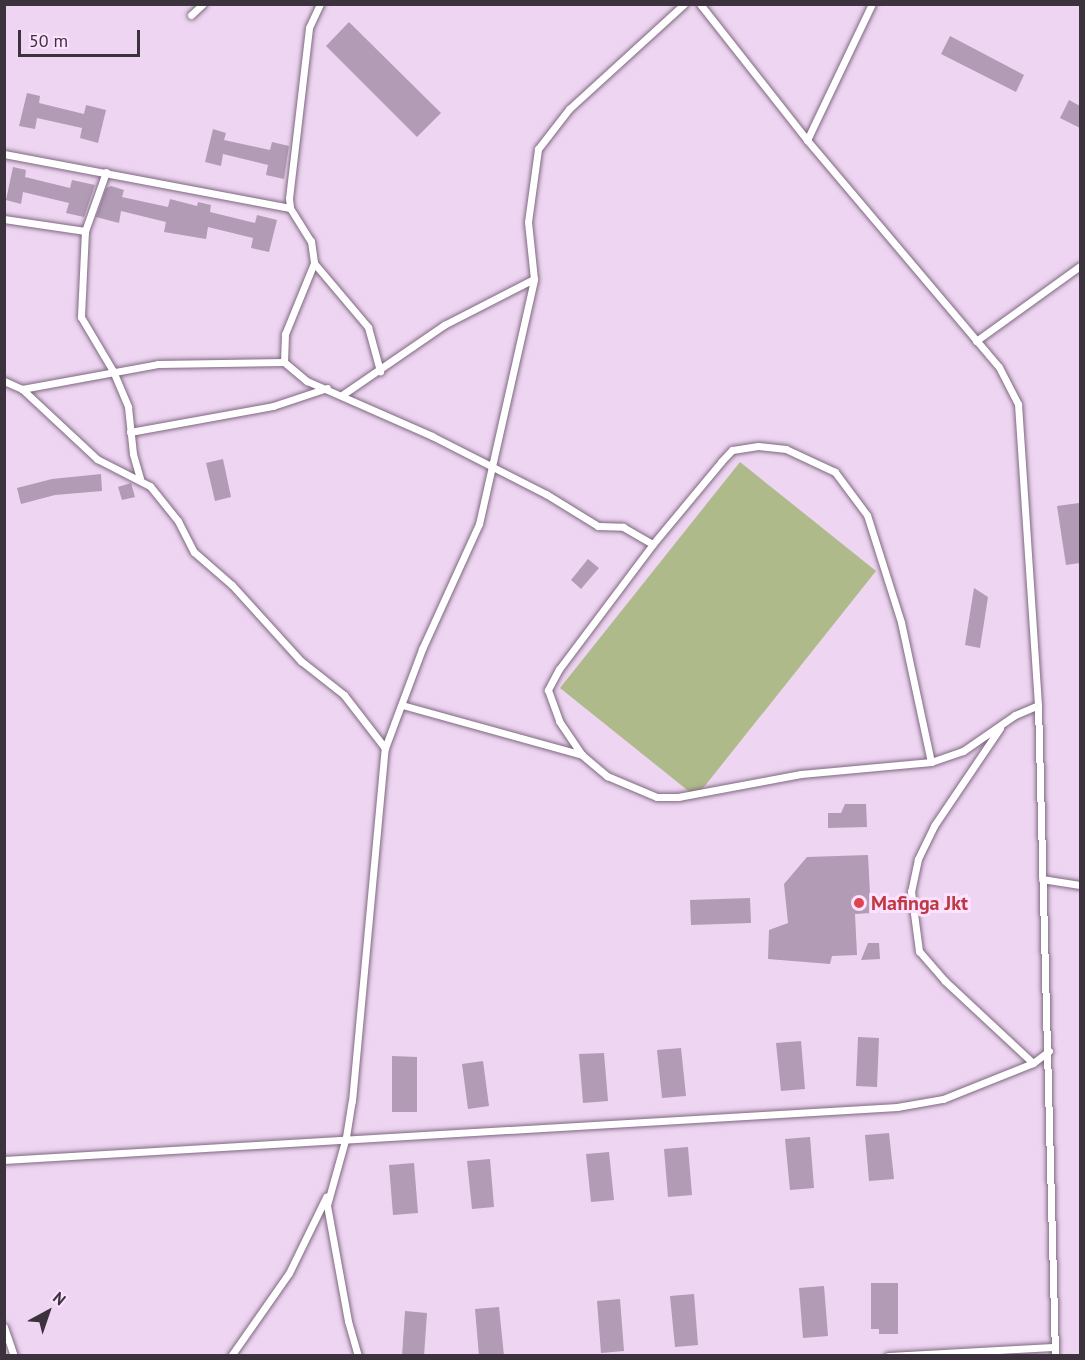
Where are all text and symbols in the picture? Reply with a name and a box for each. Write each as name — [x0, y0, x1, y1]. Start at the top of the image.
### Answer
scale bar — [21, 18, 142, 56]
text: 50 m — [29, 29, 68, 52]
place label: Mafinga Jkt — [871, 891, 968, 915]
marker: Mafinga Jkt — [852, 896, 866, 910]
north arrow — [18, 1282, 78, 1342]
text: N — [49, 1287, 70, 1309]

